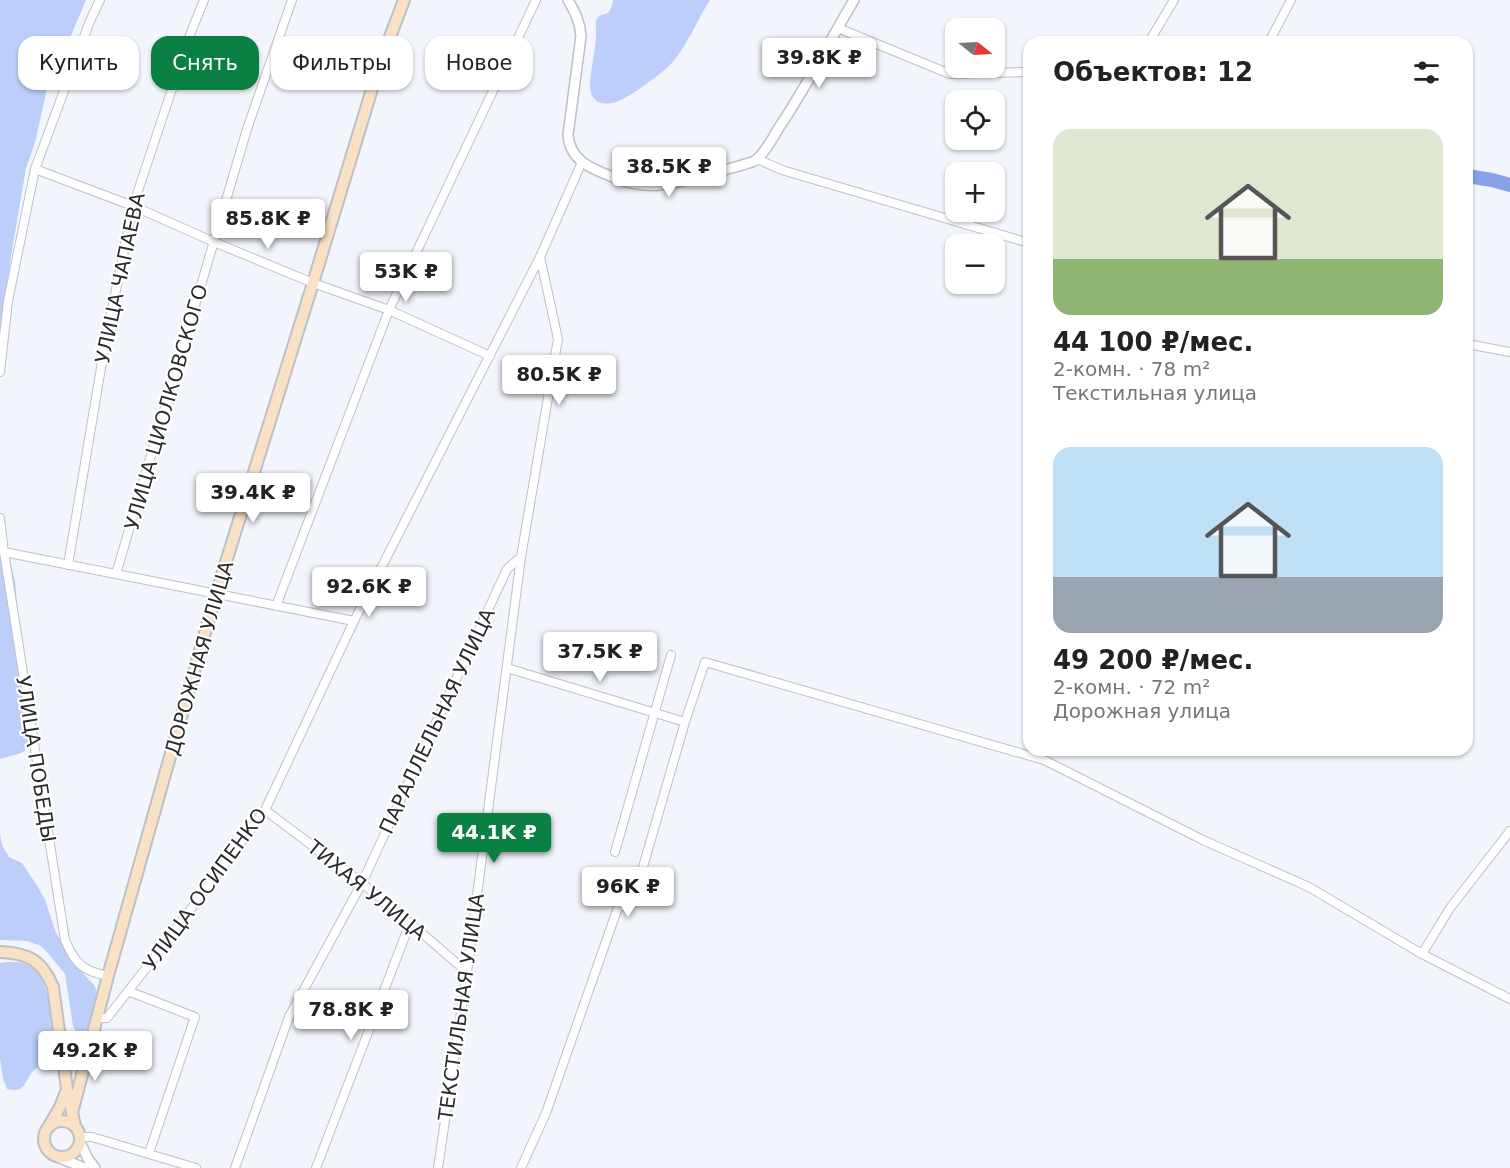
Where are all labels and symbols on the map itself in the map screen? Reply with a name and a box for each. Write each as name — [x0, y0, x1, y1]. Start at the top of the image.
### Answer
north arrow — [945, 18, 1005, 78]
pin: 39.8K ₽ — [764, 38, 874, 89]
pin: 38.5K ₽ — [614, 147, 724, 198]
street label: УЛИЦА ЧАПАЕВА — [90, 190, 150, 366]
pin: 85.8K ₽ — [213, 199, 323, 250]
pin: 53K ₽ — [364, 252, 448, 303]
street label: УЛИЦА ЦИОЛКОВСКОГО — [119, 281, 213, 533]
pin: 80.5K ₽ — [504, 355, 614, 406]
pin: 39.4K ₽ — [198, 473, 308, 524]
street label: ДОРОЖНАЯ УЛИЦА — [160, 558, 238, 758]
pin: 92.6K ₽ — [314, 567, 424, 618]
street label: ПАРАЛЛЕЛЬНАЯ УЛИЦА — [374, 604, 500, 838]
pin: 37.5K ₽ — [545, 632, 655, 683]
street label: УЛИЦА ПОБЕДЫ — [11, 674, 61, 844]
street label: УЛИЦА ОСИПЕНКО — [138, 803, 272, 975]
pin: 44.1K ₽ — [439, 813, 549, 864]
street label: ТИХАЯ УЛИЦА — [302, 834, 432, 946]
pin: 96K ₽ — [586, 867, 670, 918]
street label: ТЕКСТИЛЬНАЯ УЛИЦА — [433, 891, 489, 1123]
pin: 78.8K ₽ — [296, 990, 406, 1041]
pin: 49.2K ₽ — [40, 1031, 150, 1082]

